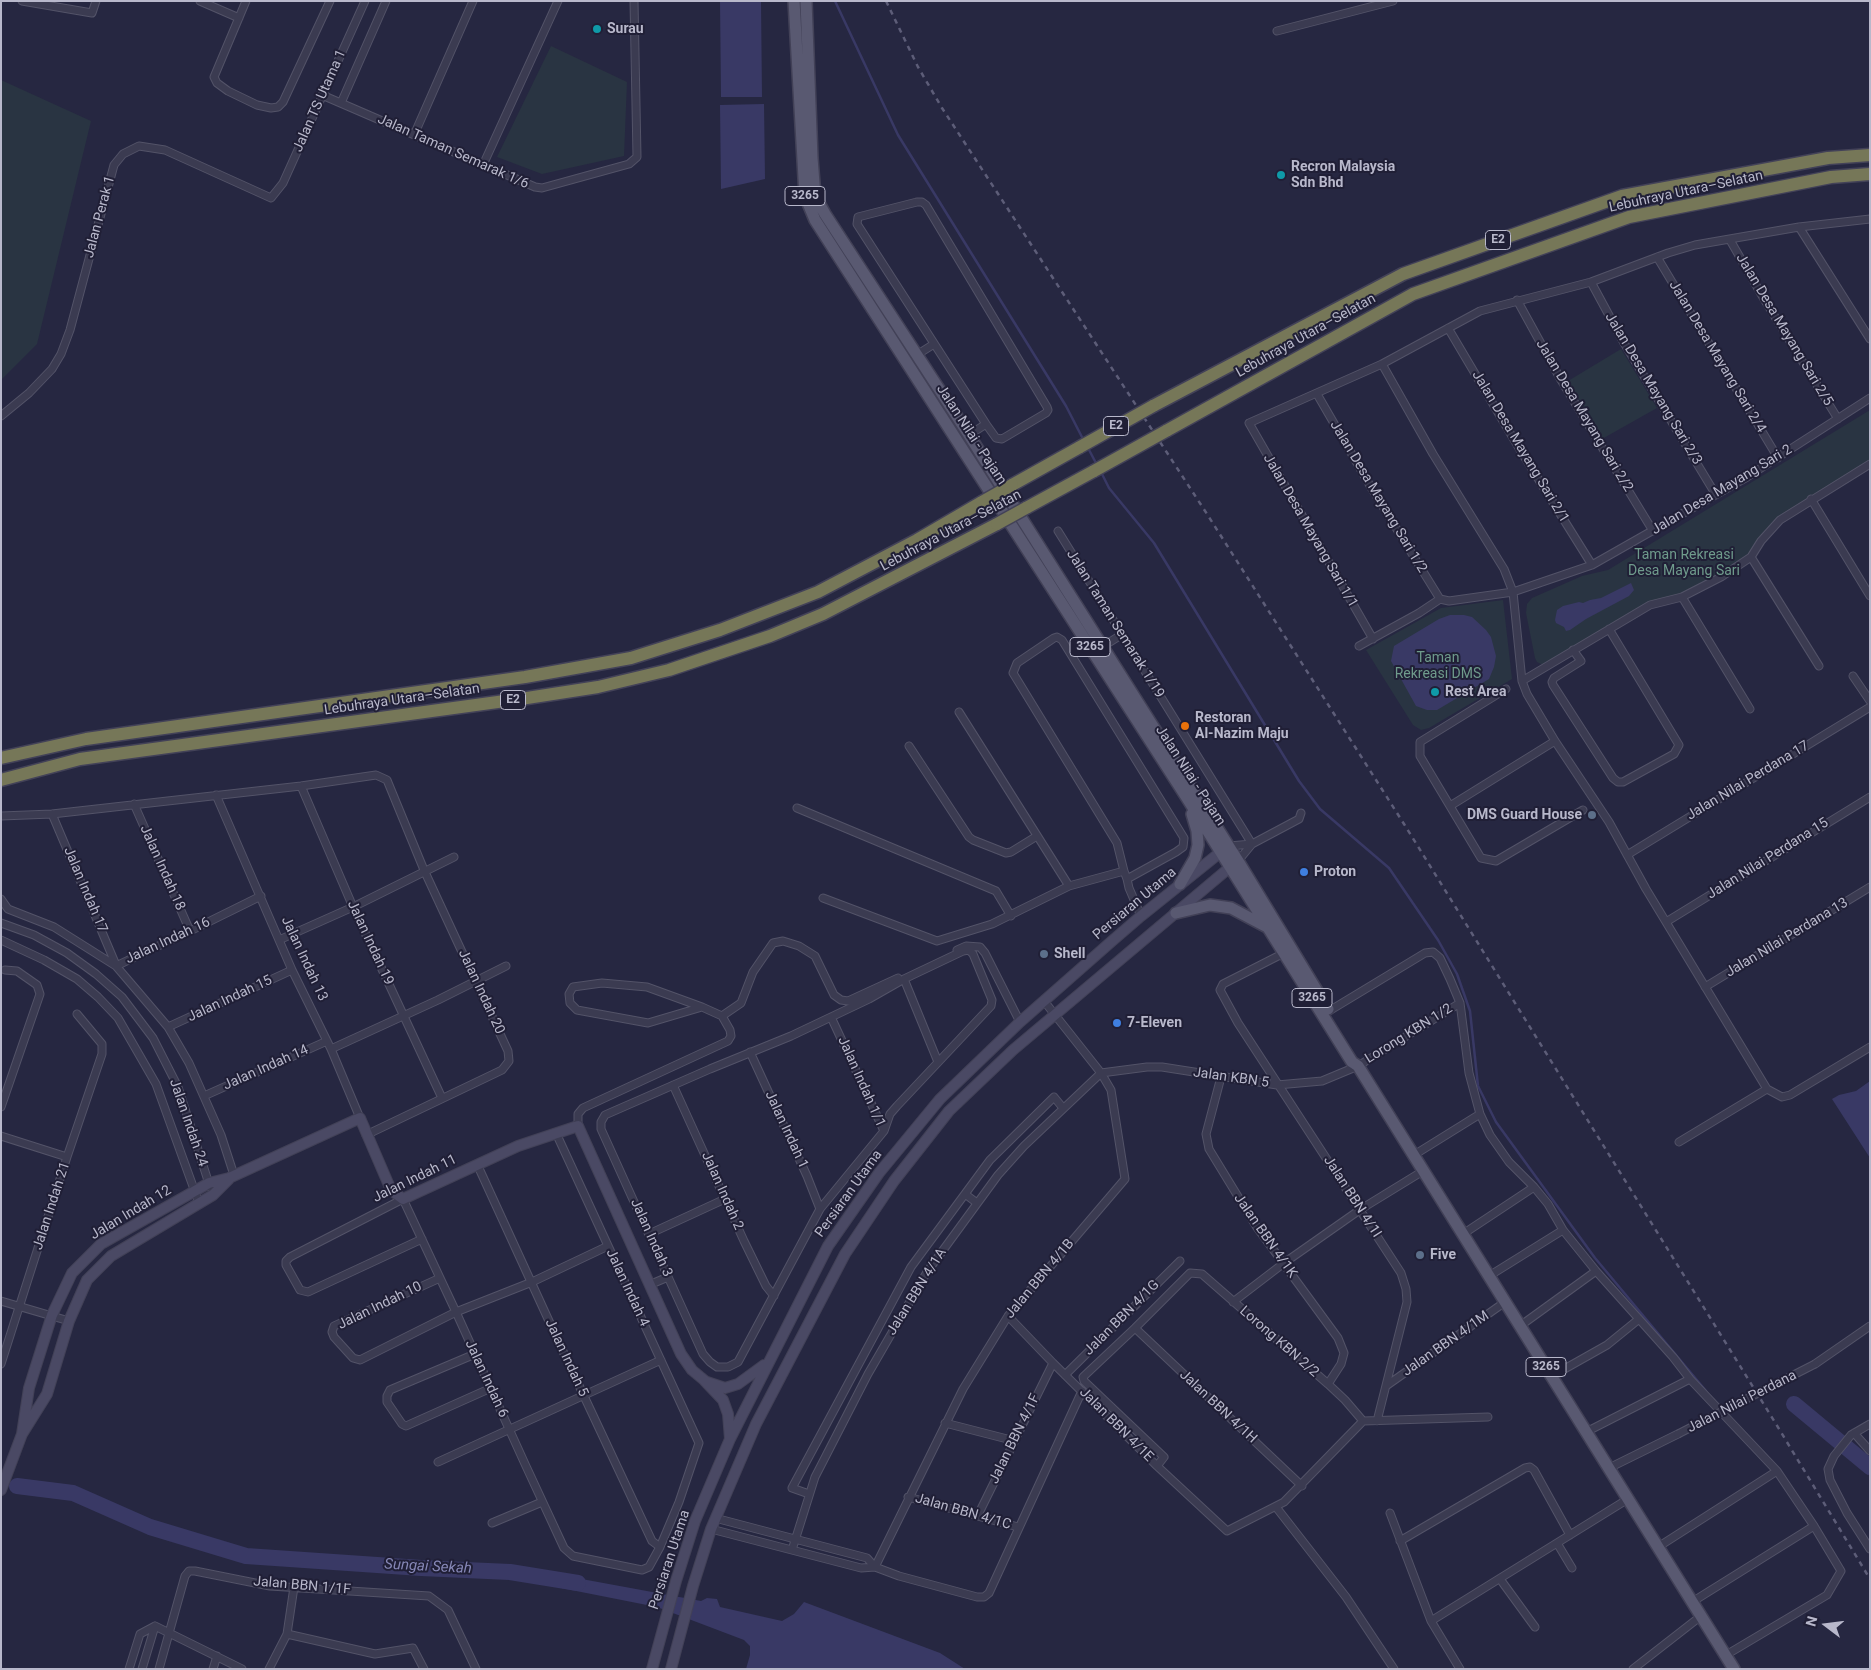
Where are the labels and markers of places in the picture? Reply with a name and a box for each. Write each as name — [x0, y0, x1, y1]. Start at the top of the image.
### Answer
place label: Surau — [607, 21, 644, 37]
marker: Surau — [591, 23, 603, 35]
place label: Recron Malaysia Sdn Bhd — [1291, 159, 1395, 192]
marker: Recron Malaysia Sdn Bhd — [1275, 169, 1287, 181]
place label: Rest Area — [1445, 684, 1506, 700]
marker: Rest Area — [1429, 686, 1441, 698]
place label: Restoran Al-Nazim Maju — [1195, 710, 1289, 742]
marker: Restoran Al-Nazim Maju — [1179, 720, 1191, 732]
place label: DMS Guard House — [1467, 807, 1582, 823]
marker: DMS Guard House — [1586, 809, 1598, 821]
place label: Proton — [1314, 864, 1356, 880]
marker: Proton — [1298, 866, 1310, 878]
place label: Shell — [1054, 946, 1085, 962]
marker: Shell — [1038, 948, 1050, 960]
place label: 7-Eleven — [1127, 1015, 1182, 1031]
marker: 7-Eleven — [1111, 1017, 1123, 1029]
place label: Five — [1430, 1247, 1456, 1263]
marker: Five — [1414, 1249, 1426, 1261]

